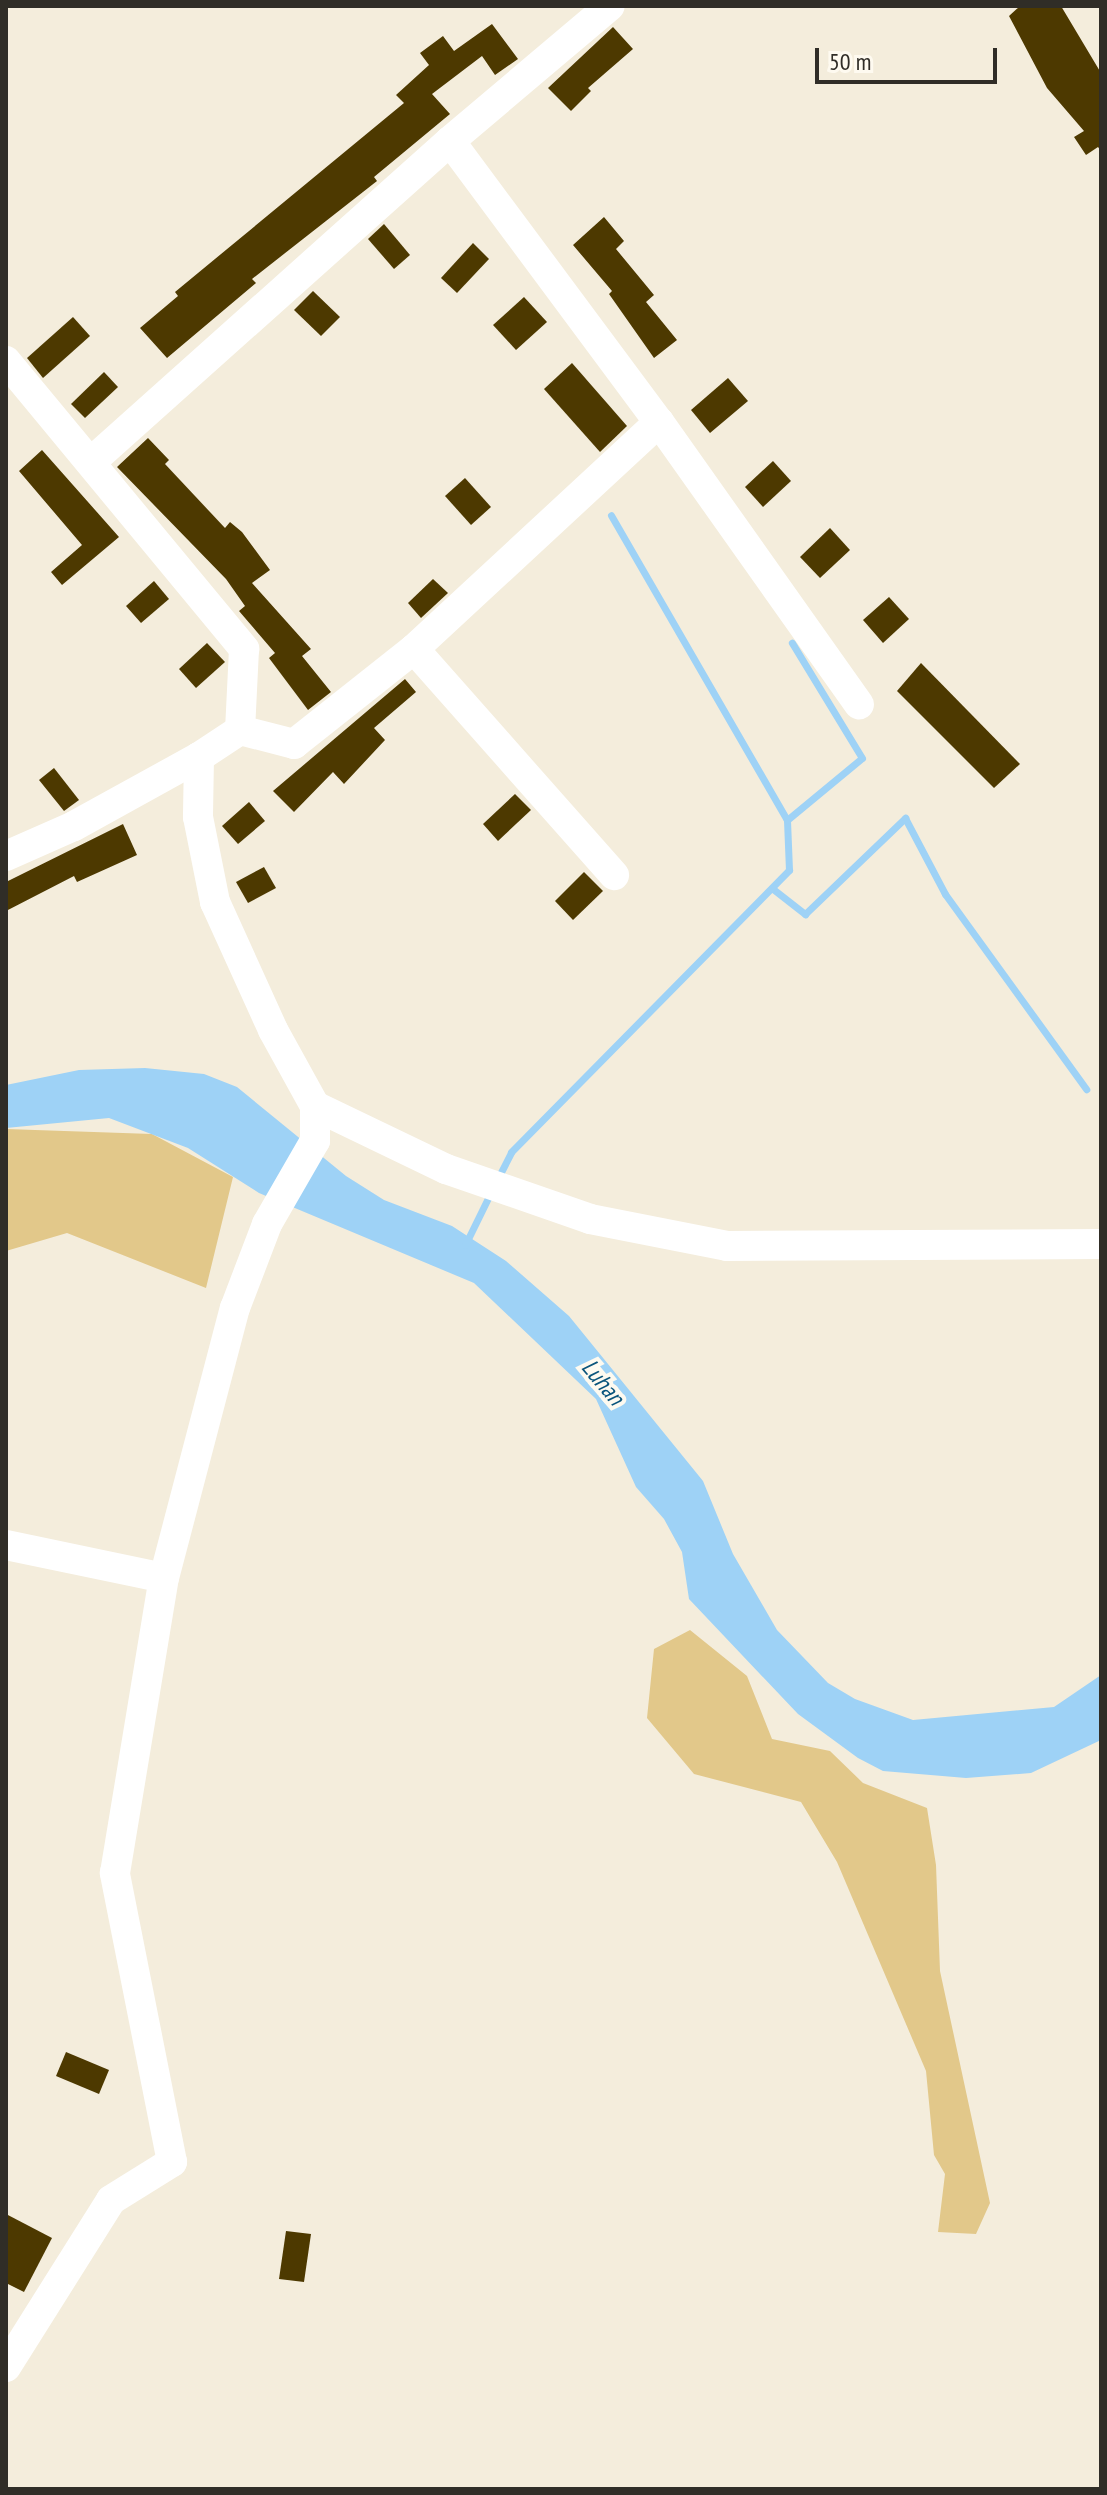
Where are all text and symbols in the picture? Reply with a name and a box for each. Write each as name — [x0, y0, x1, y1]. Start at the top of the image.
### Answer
scale bar — [819, 32, 1001, 82]
text: 50 m — [829, 46, 871, 77]
water label: Luhan — [576, 1353, 630, 1411]

